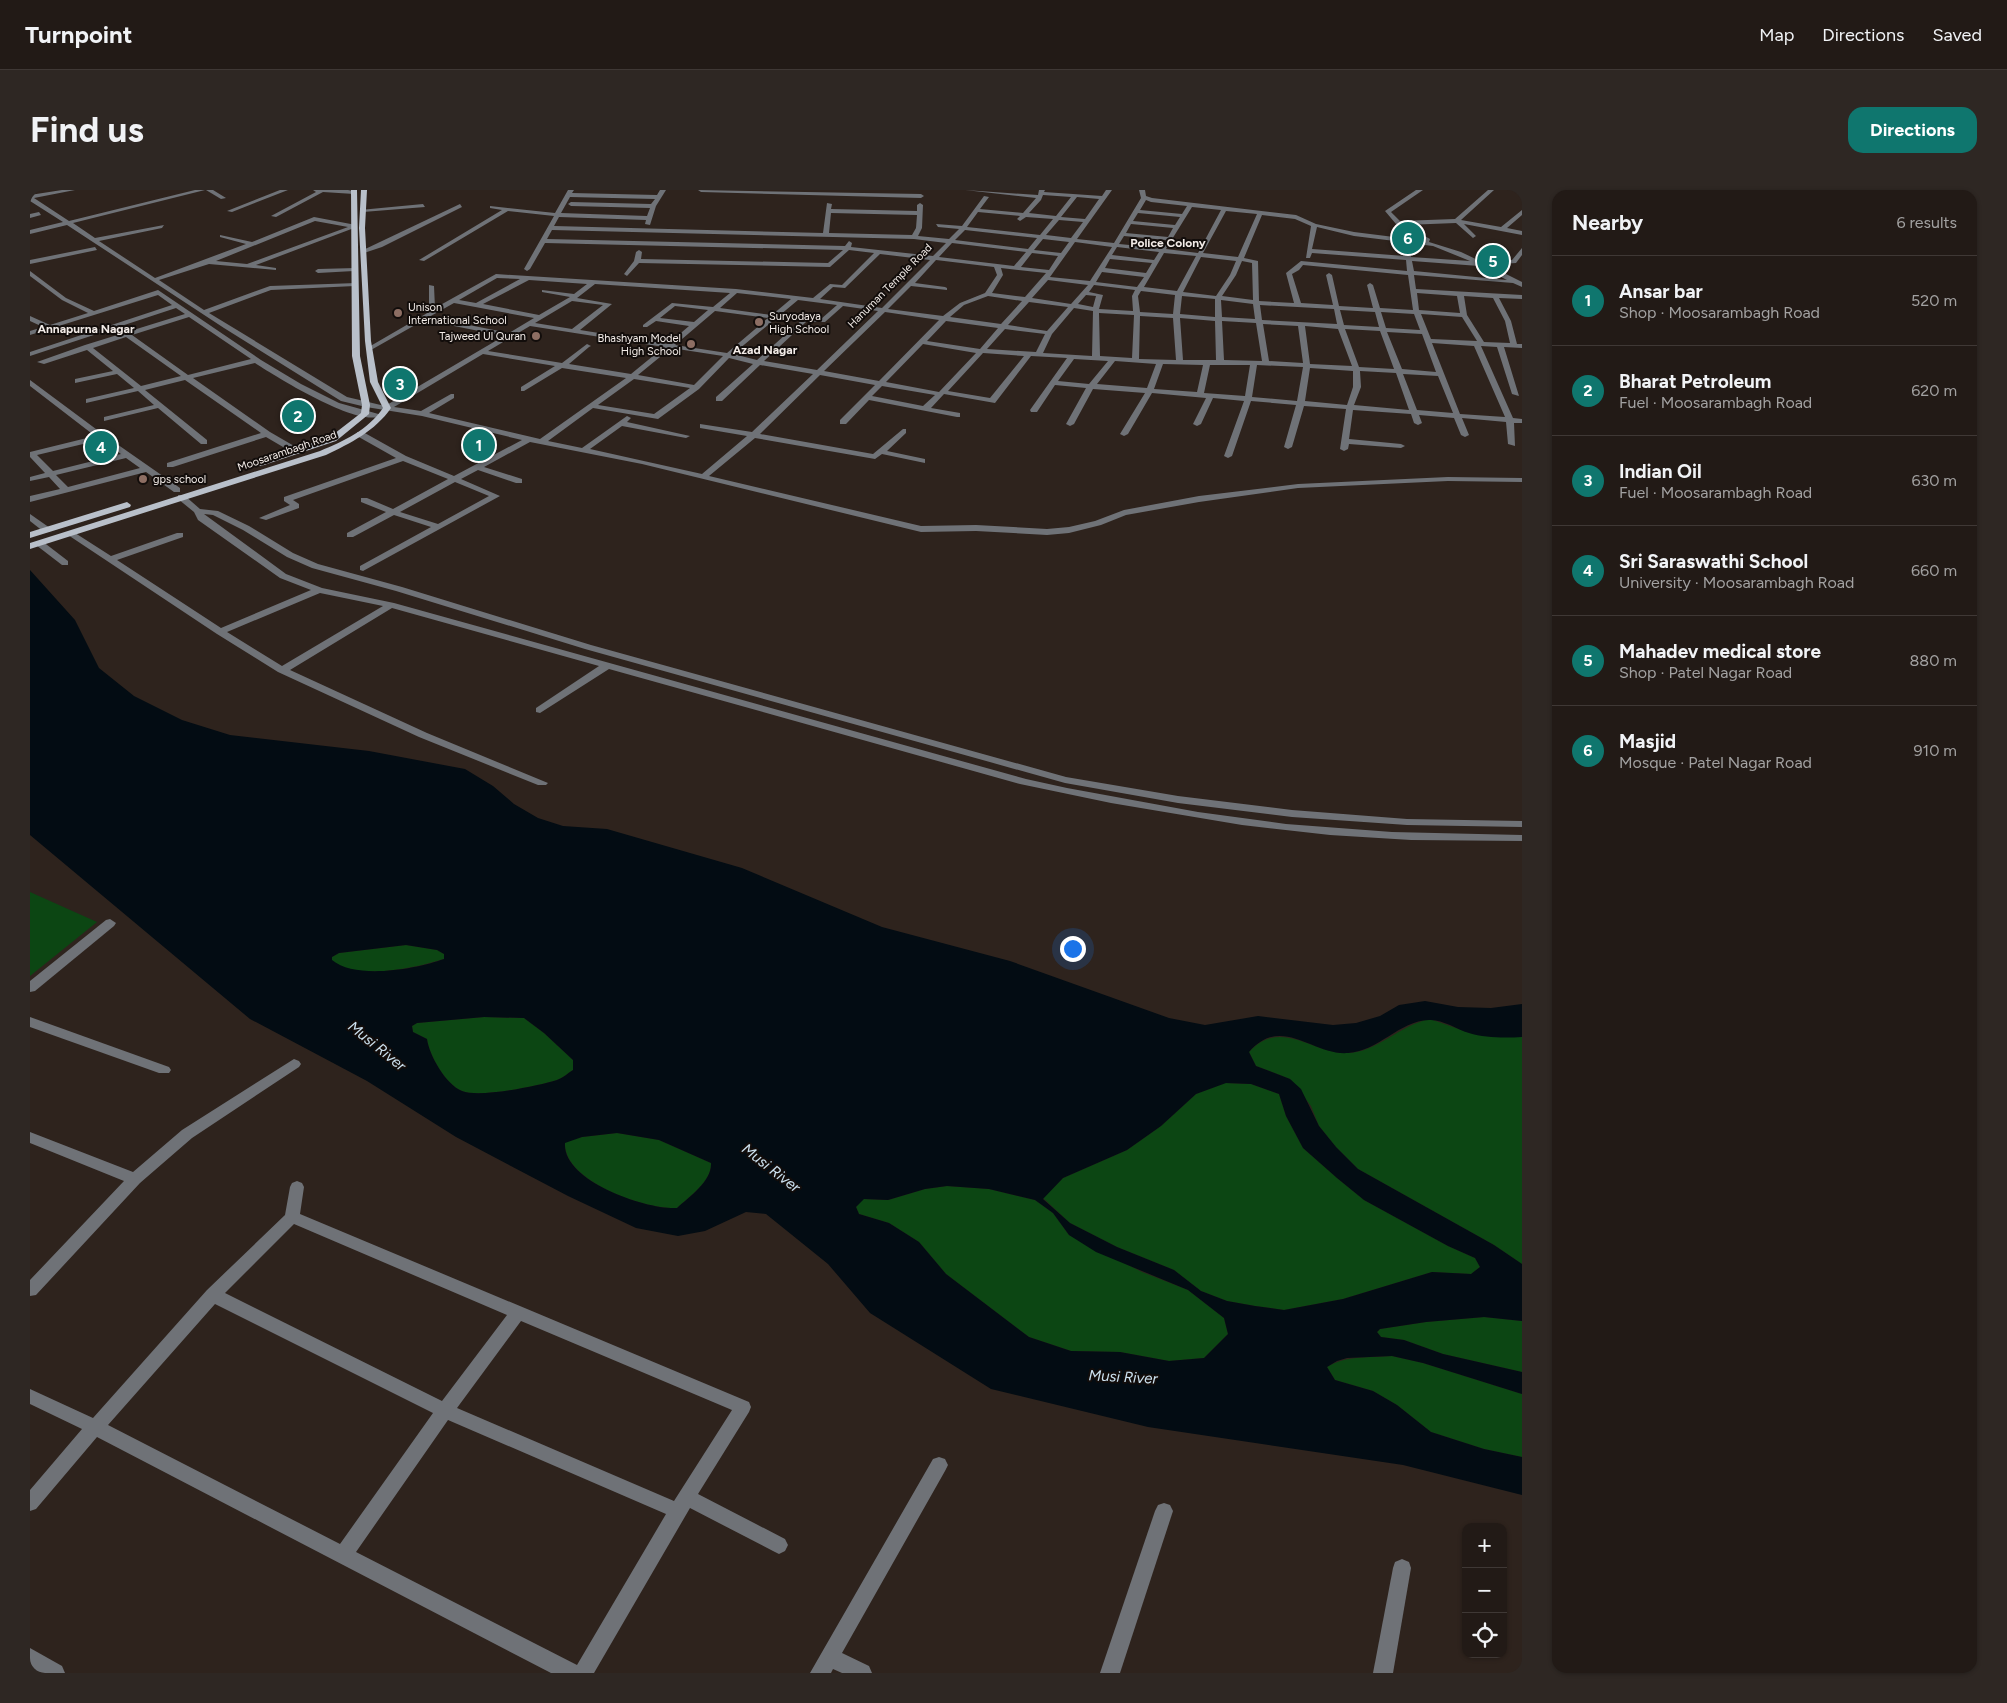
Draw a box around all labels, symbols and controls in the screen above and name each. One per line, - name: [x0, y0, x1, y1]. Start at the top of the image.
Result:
- text: Turnpoint: [25, 20, 132, 49]
- text: Map: [1759, 24, 1794, 46]
- text: Directions: [1822, 24, 1904, 46]
- text: Saved: [1932, 24, 1982, 46]
- button: Directions: [1848, 107, 1977, 153]
- text: Find us: [30, 109, 144, 151]
- text: Nearby: [1572, 210, 1643, 235]
- text: 6 results: [1896, 213, 1957, 232]
- pin: 6: [1392, 219, 1424, 257]
- district label: Police Colony: [1130, 236, 1206, 250]
- street label: Hanuman Temple Road: [845, 241, 935, 331]
- pin: 5: [1477, 242, 1509, 280]
- text: Ansar bar: [1619, 280, 1703, 303]
- text: 1: [1585, 291, 1591, 310]
- text: 520 m: [1911, 291, 1957, 310]
- place label: Unison International School: [408, 301, 507, 327]
- text: Shop · Moosarambagh Road: [1619, 303, 1820, 322]
- marker: Unison International School: [392, 307, 404, 319]
- place label: Suryodaya High School: [769, 310, 829, 336]
- marker: Suryodaya High School: [753, 316, 765, 328]
- district label: Annapurna Nagar: [37, 322, 135, 336]
- place label: Tajweed Ul Quran: [439, 330, 526, 343]
- marker: Tajweed Ul Quran: [530, 330, 542, 342]
- place label: Bhashyam Model High School: [597, 332, 681, 358]
- marker: Bhashyam Model High School: [685, 338, 697, 350]
- district label: Azad Nagar: [733, 343, 798, 357]
- pin: 3: [384, 365, 416, 403]
- text: Bharat Petroleum: [1619, 370, 1771, 393]
- text: 2: [1583, 381, 1593, 400]
- text: 620 m: [1911, 381, 1957, 400]
- text: Fuel · Moosarambagh Road: [1619, 393, 1812, 412]
- pin: 2: [282, 397, 314, 435]
- pin: 1: [463, 426, 495, 464]
- pin: 4: [85, 428, 117, 466]
- street label: Moosarambagh Road: [236, 428, 338, 474]
- text: Indian Oil: [1619, 460, 1702, 483]
- text: 3: [1584, 471, 1592, 490]
- text: 630 m: [1911, 471, 1957, 490]
- marker: gps school: [137, 473, 149, 485]
- place label: gps school: [153, 473, 206, 486]
- text: Fuel · Moosarambagh Road: [1619, 483, 1812, 502]
- text: Sri Saraswathi School: [1619, 550, 1808, 573]
- text: 4: [1583, 561, 1593, 580]
- text: 660 m: [1911, 561, 1957, 580]
- text: University · Moosarambagh Road: [1619, 573, 1854, 592]
- text: Mahadev medical store: [1619, 640, 1821, 663]
- text: 5: [1583, 651, 1593, 670]
- text: 880 m: [1910, 651, 1957, 670]
- text: Shop · Patel Nagar Road: [1619, 663, 1792, 682]
- text: Masjid: [1619, 730, 1676, 753]
- text: 6: [1583, 741, 1593, 760]
- text: 910 m: [1914, 741, 1957, 760]
- text: Mosque · Patel Nagar Road: [1619, 753, 1812, 772]
- your location: [1060, 936, 1086, 962]
- water label: Musi River: [344, 1017, 410, 1075]
- water label: Musi River: [738, 1140, 804, 1197]
- water label: Musi River: [1088, 1366, 1159, 1388]
- map controls: [1462, 1523, 1507, 1658]
- button: +: [1462, 1523, 1507, 1568]
- button: −: [1462, 1568, 1507, 1613]
- button: locate: [1462, 1613, 1507, 1658]

